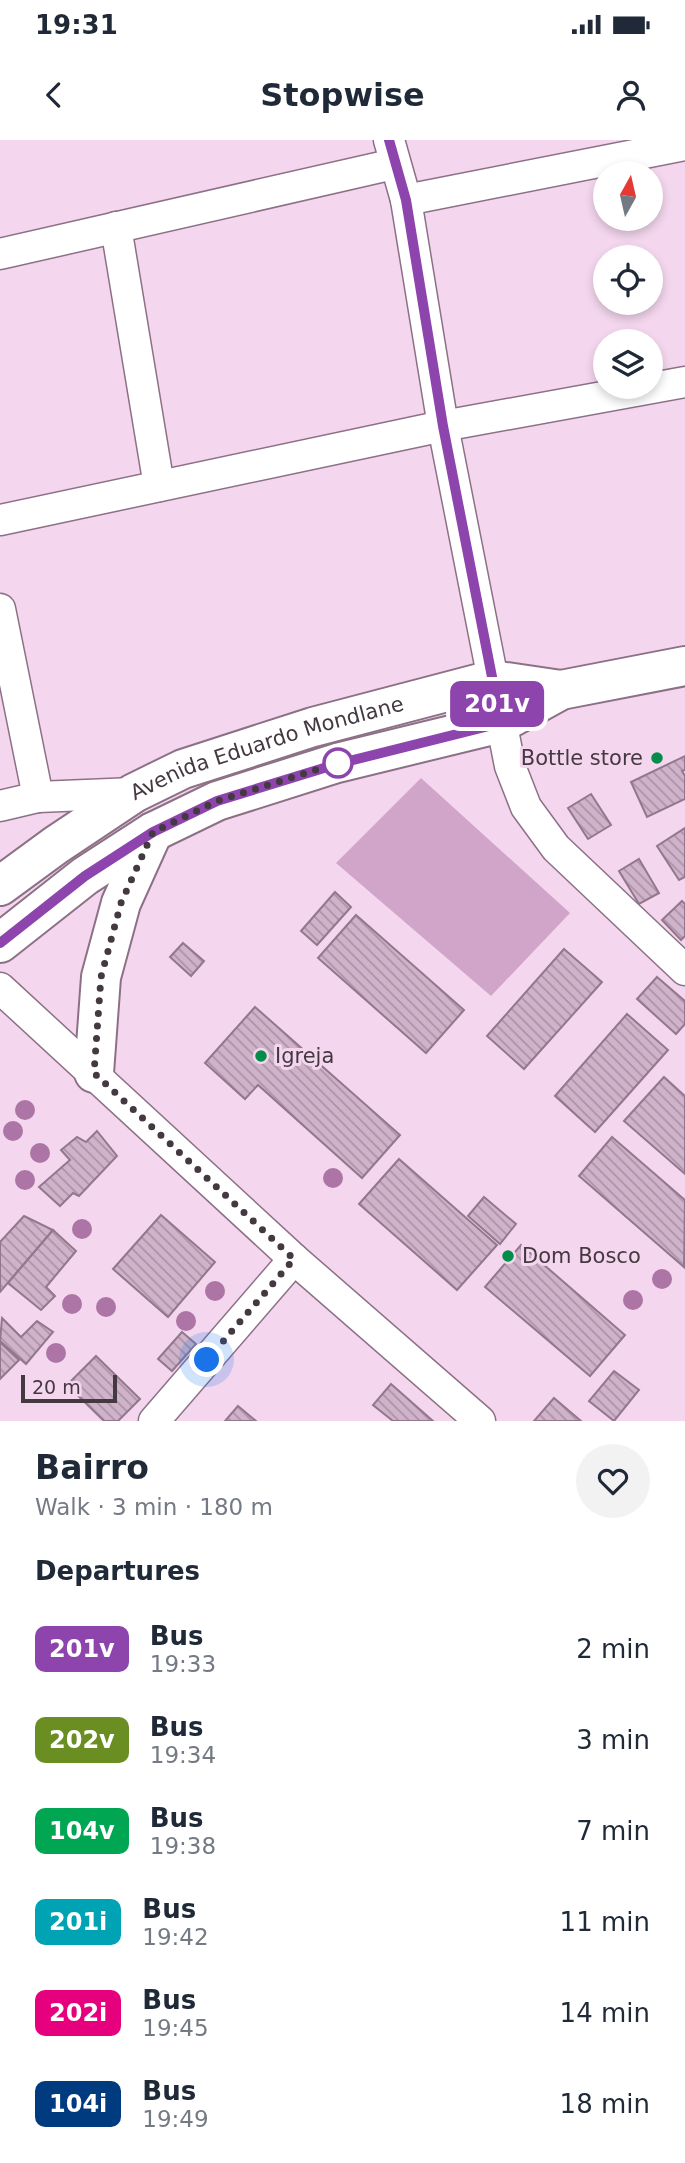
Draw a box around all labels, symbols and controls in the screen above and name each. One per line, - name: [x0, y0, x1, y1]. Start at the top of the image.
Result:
- text: 19:31: [35, 10, 118, 40]
- icon: back: [35, 76, 73, 114]
- text: Stopwise: [260, 76, 425, 114]
- icon: person: [612, 76, 650, 114]
- north arrow: [593, 161, 663, 231]
- map controls: [593, 161, 663, 399]
- button: locate: [593, 245, 663, 315]
- button: layers: [593, 329, 663, 399]
- line badge: 201v: [448, 681, 546, 727]
- text: 201v: [464, 690, 530, 718]
- street label: Avenida Eduardo Mondlane: [126, 692, 406, 805]
- place label: Bottle store: [521, 746, 643, 770]
- unlabelled marker: [323, 748, 353, 778]
- marker: Bottle store: [649, 750, 665, 766]
- place label: Igreja: [275, 1044, 334, 1068]
- marker: Igreja: [253, 1048, 269, 1064]
- place label: Dom Bosco: [522, 1244, 641, 1268]
- marker: Dom Bosco: [500, 1248, 516, 1264]
- your location: [189, 1342, 224, 1377]
- scale bar: [21, 1372, 117, 1404]
- text: 20 m: [32, 1376, 81, 1398]
- button: heart: [576, 1444, 650, 1518]
- text: Bairro: [35, 1448, 149, 1487]
- text: Walk · 3 min · 180 m: [35, 1494, 273, 1520]
- text: Departures: [35, 1556, 200, 1586]
- text: Bus: [150, 1621, 204, 1651]
- text: 2 min: [576, 1634, 650, 1664]
- text: 201v: [49, 1635, 115, 1663]
- text: 19:33: [150, 1651, 216, 1677]
- text: Bus: [150, 1712, 204, 1742]
- text: 3 min: [576, 1725, 650, 1755]
- text: 202v: [49, 1726, 115, 1754]
- text: 19:34: [150, 1742, 216, 1768]
- text: Bus: [150, 1803, 204, 1833]
- text: 7 min: [576, 1816, 650, 1846]
- text: 104v: [49, 1817, 115, 1845]
- text: 19:38: [150, 1833, 216, 1859]
- text: Bus: [142, 1894, 196, 1924]
- text: 11 min: [560, 1907, 650, 1937]
- text: 201i: [49, 1908, 107, 1936]
- text: 19:42: [142, 1924, 209, 1950]
- text: Bus: [142, 1985, 196, 2015]
- text: 14 min: [560, 1998, 650, 2028]
- text: 202i: [49, 1999, 107, 2027]
- text: 19:45: [142, 2015, 209, 2041]
- text: Bus: [142, 2076, 196, 2106]
- text: 18 min: [560, 2089, 650, 2119]
- text: 104i: [49, 2090, 107, 2118]
- text: 19:49: [142, 2106, 209, 2132]

